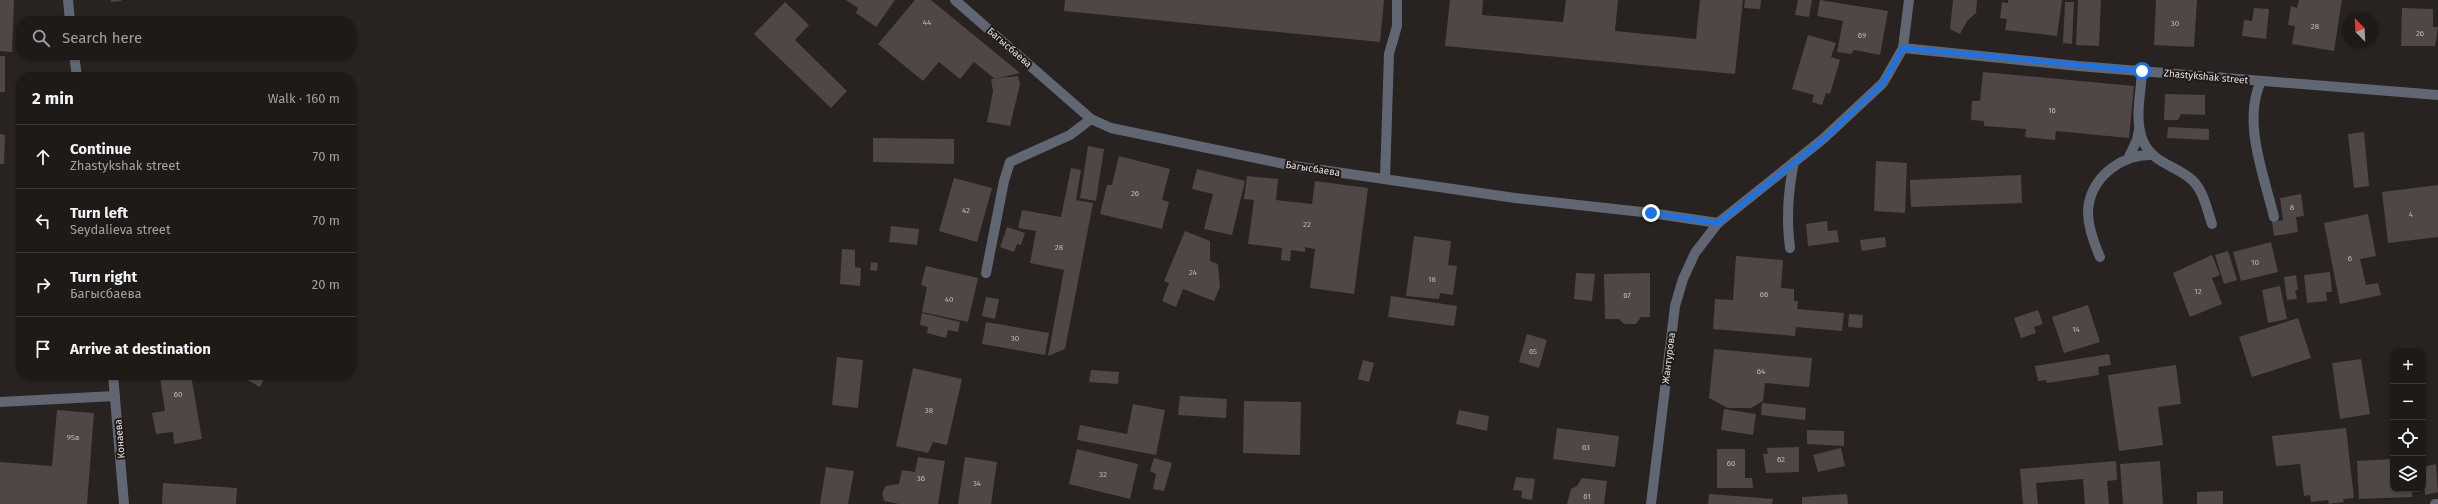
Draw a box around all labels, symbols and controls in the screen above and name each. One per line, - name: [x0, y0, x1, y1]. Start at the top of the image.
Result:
- north arrow: [2342, 12, 2378, 48]
- search box: [16, 16, 356, 60]
- house number: 44: [923, 18, 932, 27]
- house number: 30: [2171, 19, 2180, 28]
- house number: 28: [2311, 22, 2320, 31]
- street label: Багысбаева: [985, 25, 1034, 70]
- icon: search: [30, 27, 52, 49]
- text: Search here: [62, 29, 142, 47]
- house number: 26: [2416, 29, 2424, 38]
- house number: 69: [1858, 31, 1866, 40]
- route start: [2133, 62, 2151, 80]
- street label: Zhastykshak street: [2163, 67, 2249, 87]
- text: 2 min: [32, 88, 74, 109]
- text: Walk · 160 m: [268, 91, 340, 106]
- house number: 16: [2048, 106, 2056, 115]
- text: Continue: [70, 140, 131, 158]
- icon: ahead: [32, 146, 54, 168]
- text: 70 m: [313, 149, 340, 164]
- text: Zhastykshak street: [70, 158, 180, 173]
- street label: Багысбаева: [1285, 159, 1341, 179]
- house number: 26: [1131, 189, 1139, 198]
- house number: 8: [2290, 203, 2295, 212]
- text: Turn left: [70, 204, 128, 222]
- route end: [1642, 204, 1660, 222]
- house number: 42: [962, 206, 970, 215]
- icon: left: [32, 210, 54, 232]
- house number: 4: [2409, 210, 2414, 219]
- text: 70 m: [313, 213, 340, 228]
- house number: 22: [1303, 220, 1311, 229]
- text: Seydalieva street: [70, 222, 171, 237]
- house number: 28: [1055, 243, 1064, 252]
- house number: 6: [2348, 254, 2352, 263]
- house number: 10: [2251, 258, 2259, 267]
- text: Turn right: [70, 268, 137, 286]
- house number: 24: [1189, 268, 1198, 277]
- icon: right: [32, 274, 54, 296]
- house number: 18: [1428, 275, 1437, 284]
- text: 20 m: [312, 277, 340, 292]
- text: Багысбаева: [70, 286, 142, 301]
- house number: 12: [2194, 287, 2202, 296]
- house number: 66: [1760, 290, 1768, 299]
- house number: 67: [1623, 291, 1631, 300]
- house number: 40: [945, 295, 954, 304]
- house number: 14: [2072, 325, 2081, 334]
- street label: Жантурова: [1660, 332, 1678, 385]
- house number: 30: [1011, 334, 1020, 343]
- icon: arrive: [32, 338, 54, 360]
- text: Arrive at destination: [70, 340, 211, 358]
- house number: 65: [1529, 347, 1537, 356]
- map controls: [2390, 348, 2426, 492]
- button: +: [2390, 348, 2426, 384]
- house number: 64: [1757, 367, 1766, 376]
- button: −: [2390, 384, 2426, 420]
- house number: 60: [174, 390, 183, 399]
- house number: 38: [925, 406, 934, 415]
- street label: Конаева: [112, 419, 128, 459]
- button: locate: [2390, 420, 2426, 456]
- house number: 95а: [67, 433, 79, 442]
- house number: 63: [1582, 443, 1590, 452]
- house number: 62: [1777, 455, 1785, 464]
- button: layers: [2390, 456, 2426, 492]
- house number: 60: [1727, 459, 1736, 468]
- house number: 32: [1099, 470, 1107, 479]
- house number: 36: [917, 474, 925, 483]
- house number: 34: [973, 479, 982, 488]
- house number: 61: [1583, 492, 1591, 501]

